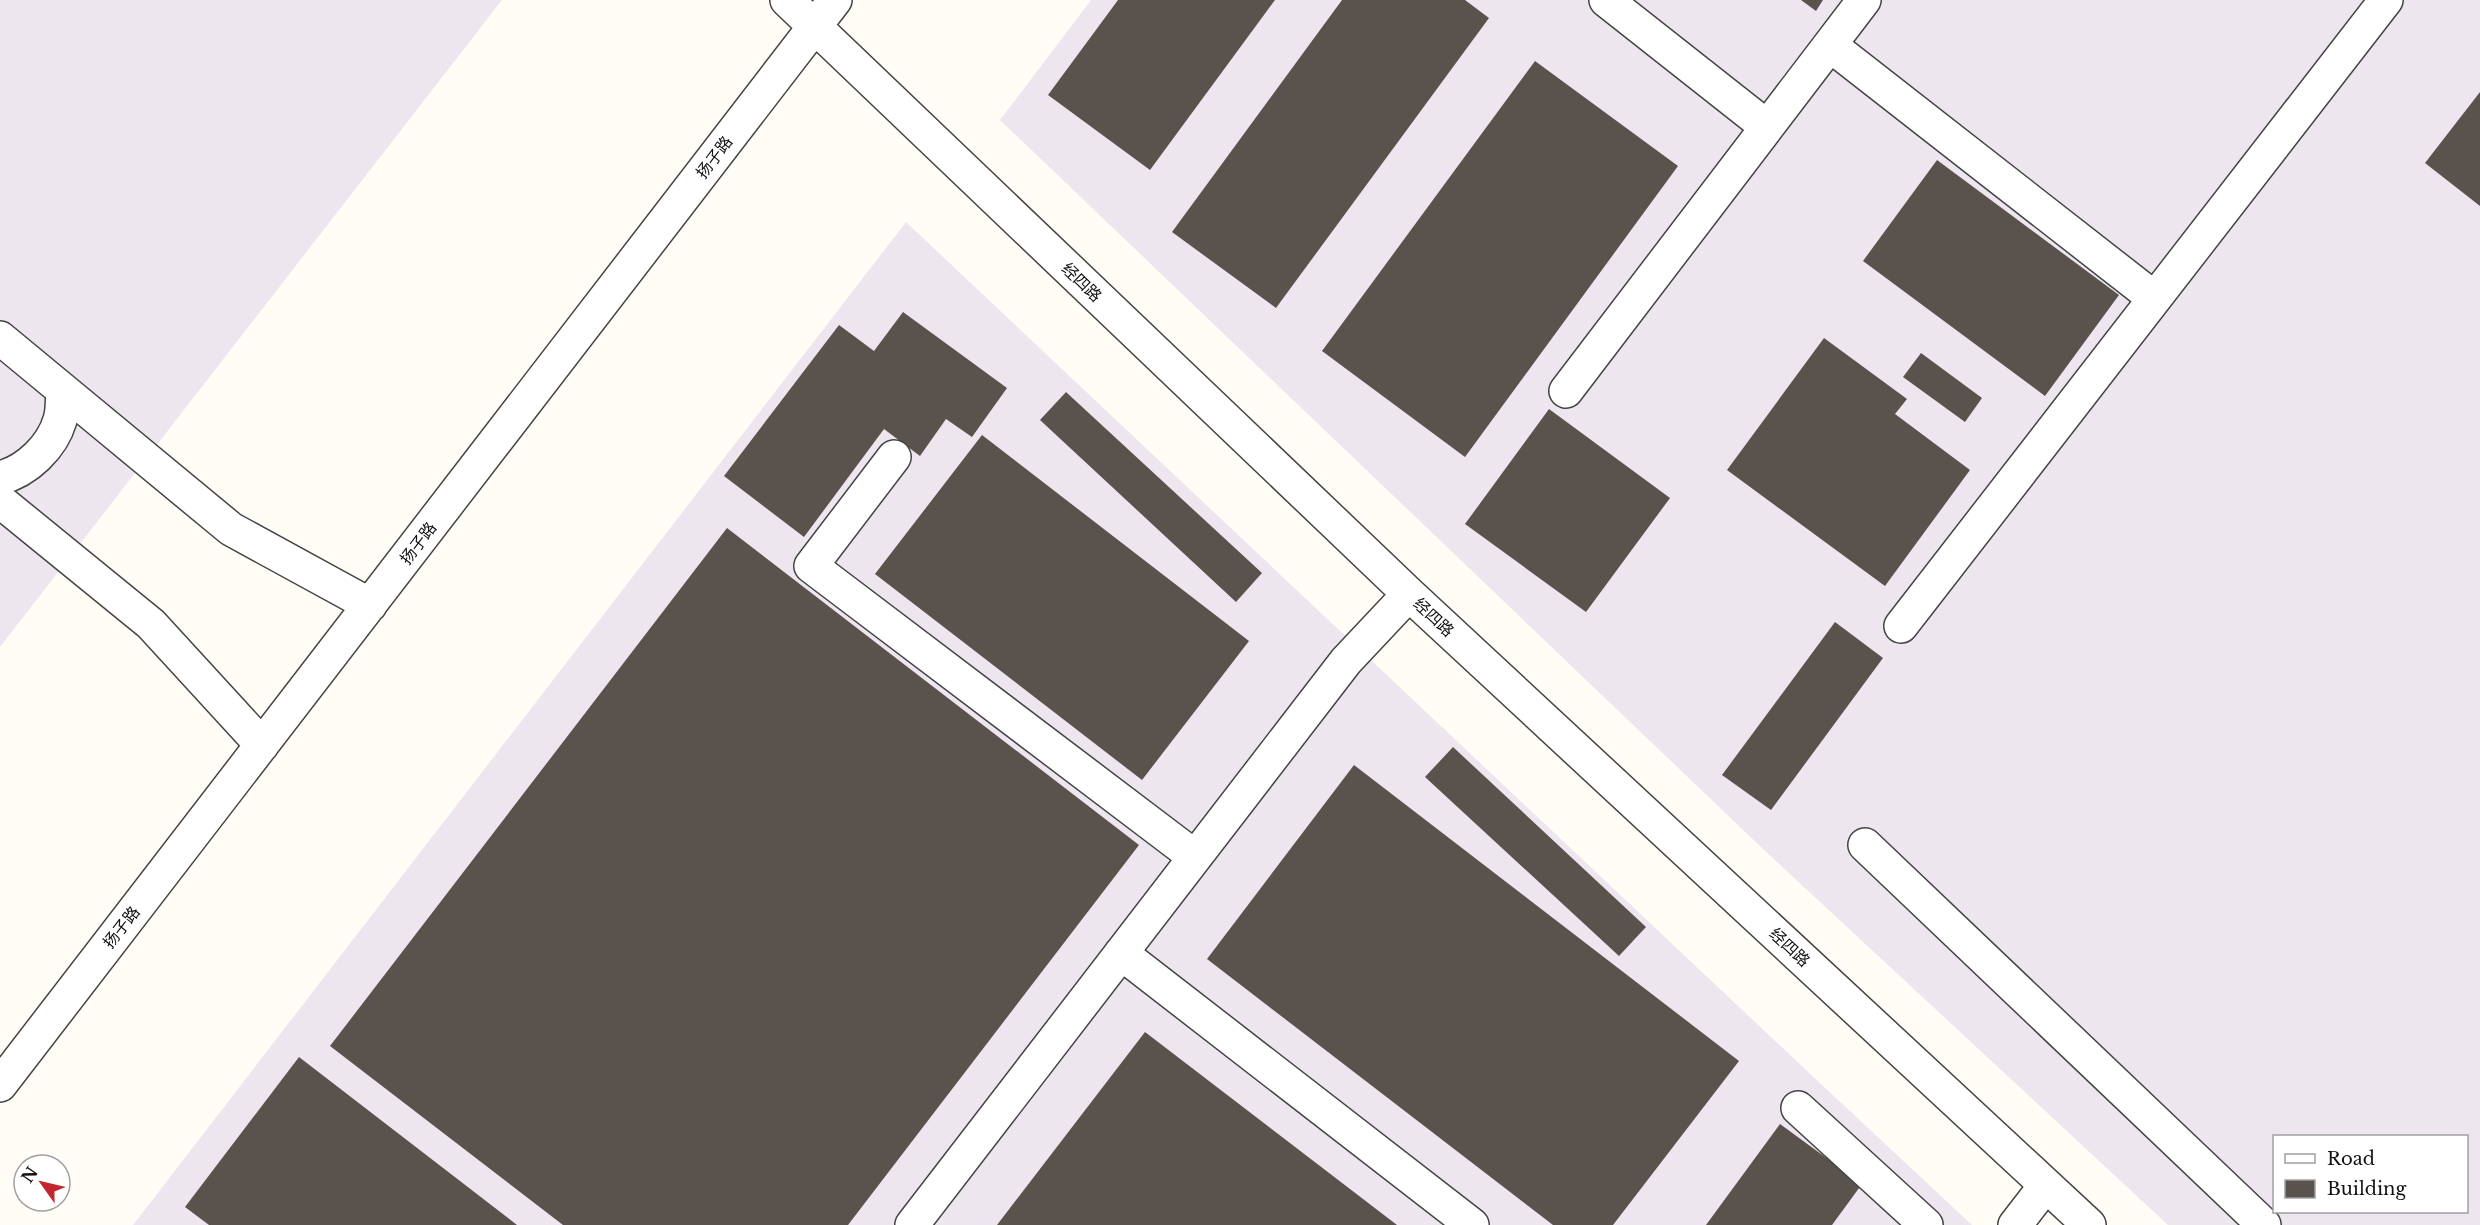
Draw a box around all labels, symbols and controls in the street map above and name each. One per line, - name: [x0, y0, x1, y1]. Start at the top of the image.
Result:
- street label: 扬子路: [692, 132, 736, 182]
- street label: 经四路: [1058, 258, 1106, 306]
- street label: 扬子路: [396, 518, 440, 568]
- street label: 经四路: [1410, 593, 1458, 641]
- street label: 扬子路: [98, 902, 144, 952]
- street label: 经四路: [1766, 923, 1814, 971]
- legend: [2273, 1135, 2468, 1213]
- text: Road: [2327, 1148, 2375, 1170]
- north arrow: [12, 1153, 72, 1213]
- text: N: [17, 1163, 42, 1186]
- text: Building: [2327, 1178, 2406, 1200]

